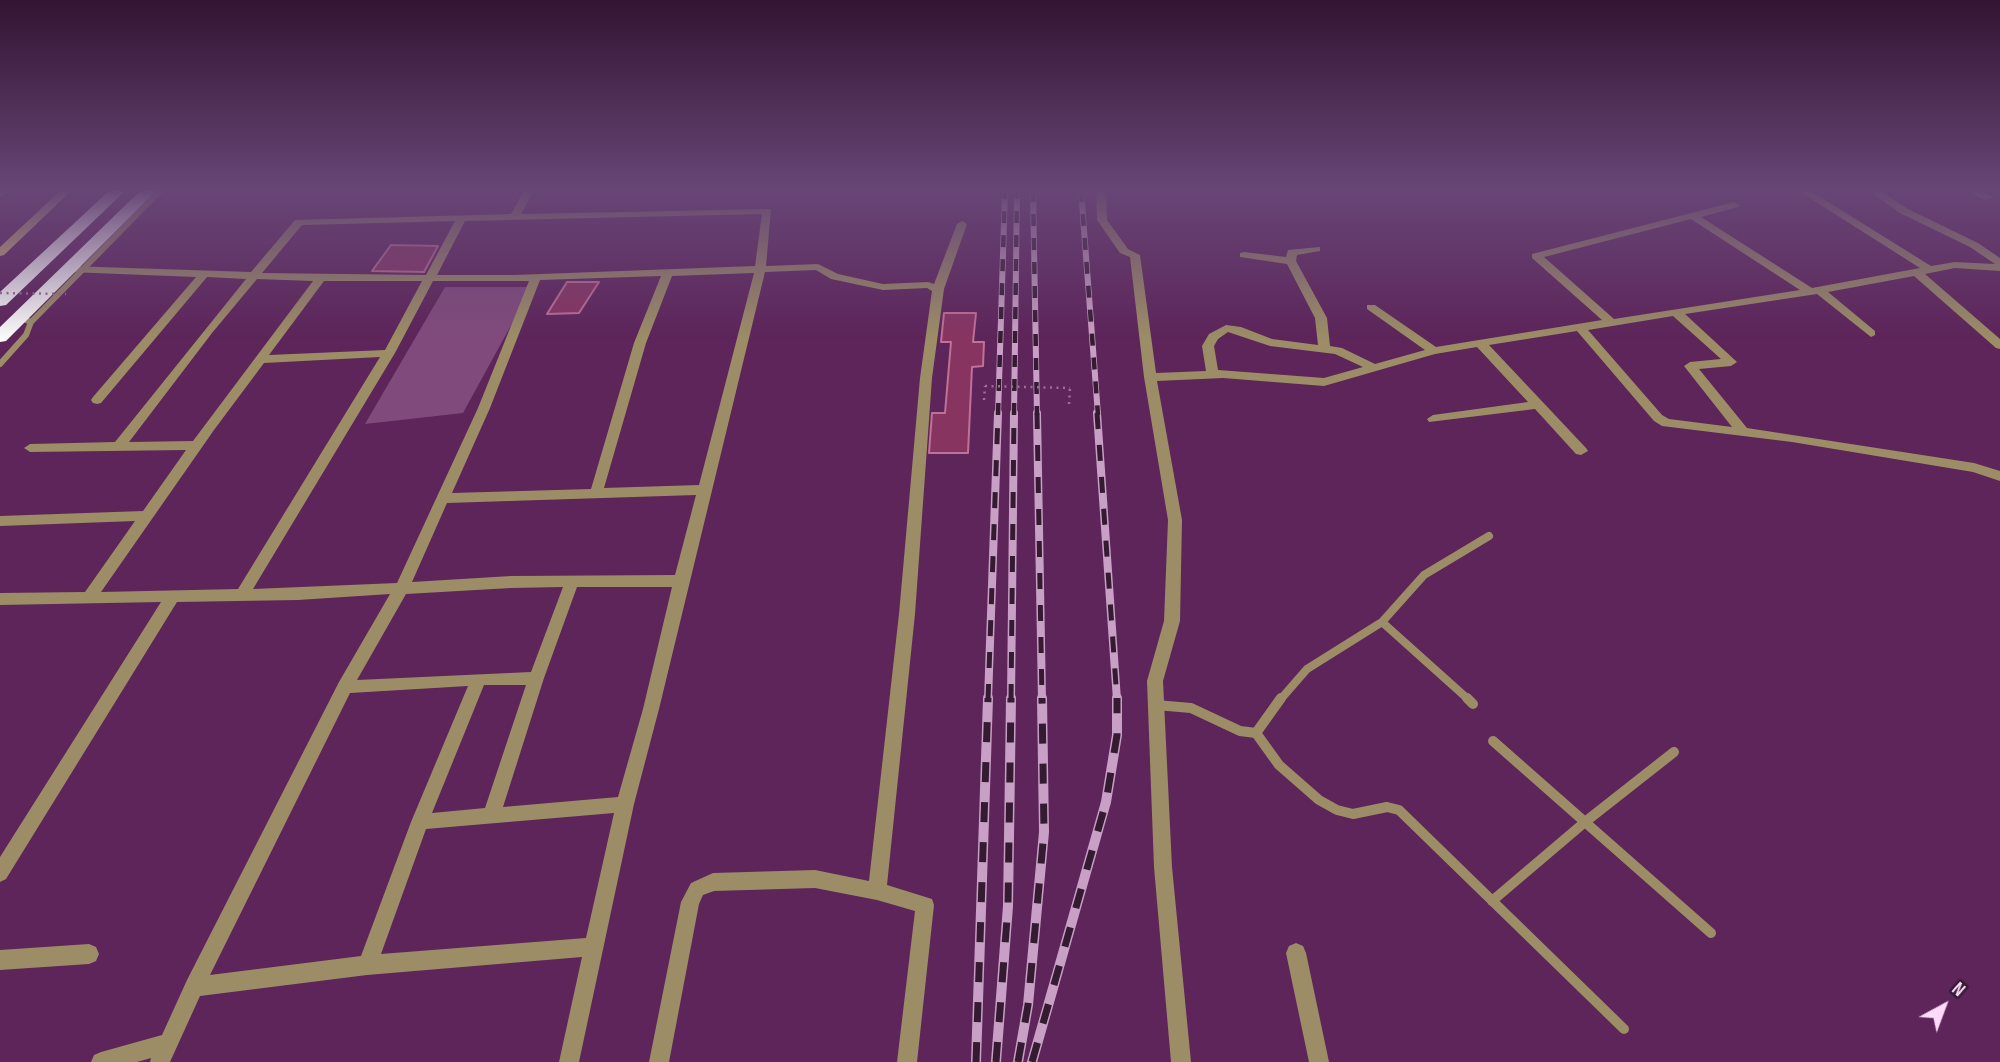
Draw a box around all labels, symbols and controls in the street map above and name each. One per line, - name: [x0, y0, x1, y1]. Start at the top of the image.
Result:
- north arrow: [1909, 971, 1979, 1041]
- text: N: [1947, 978, 1969, 1002]

